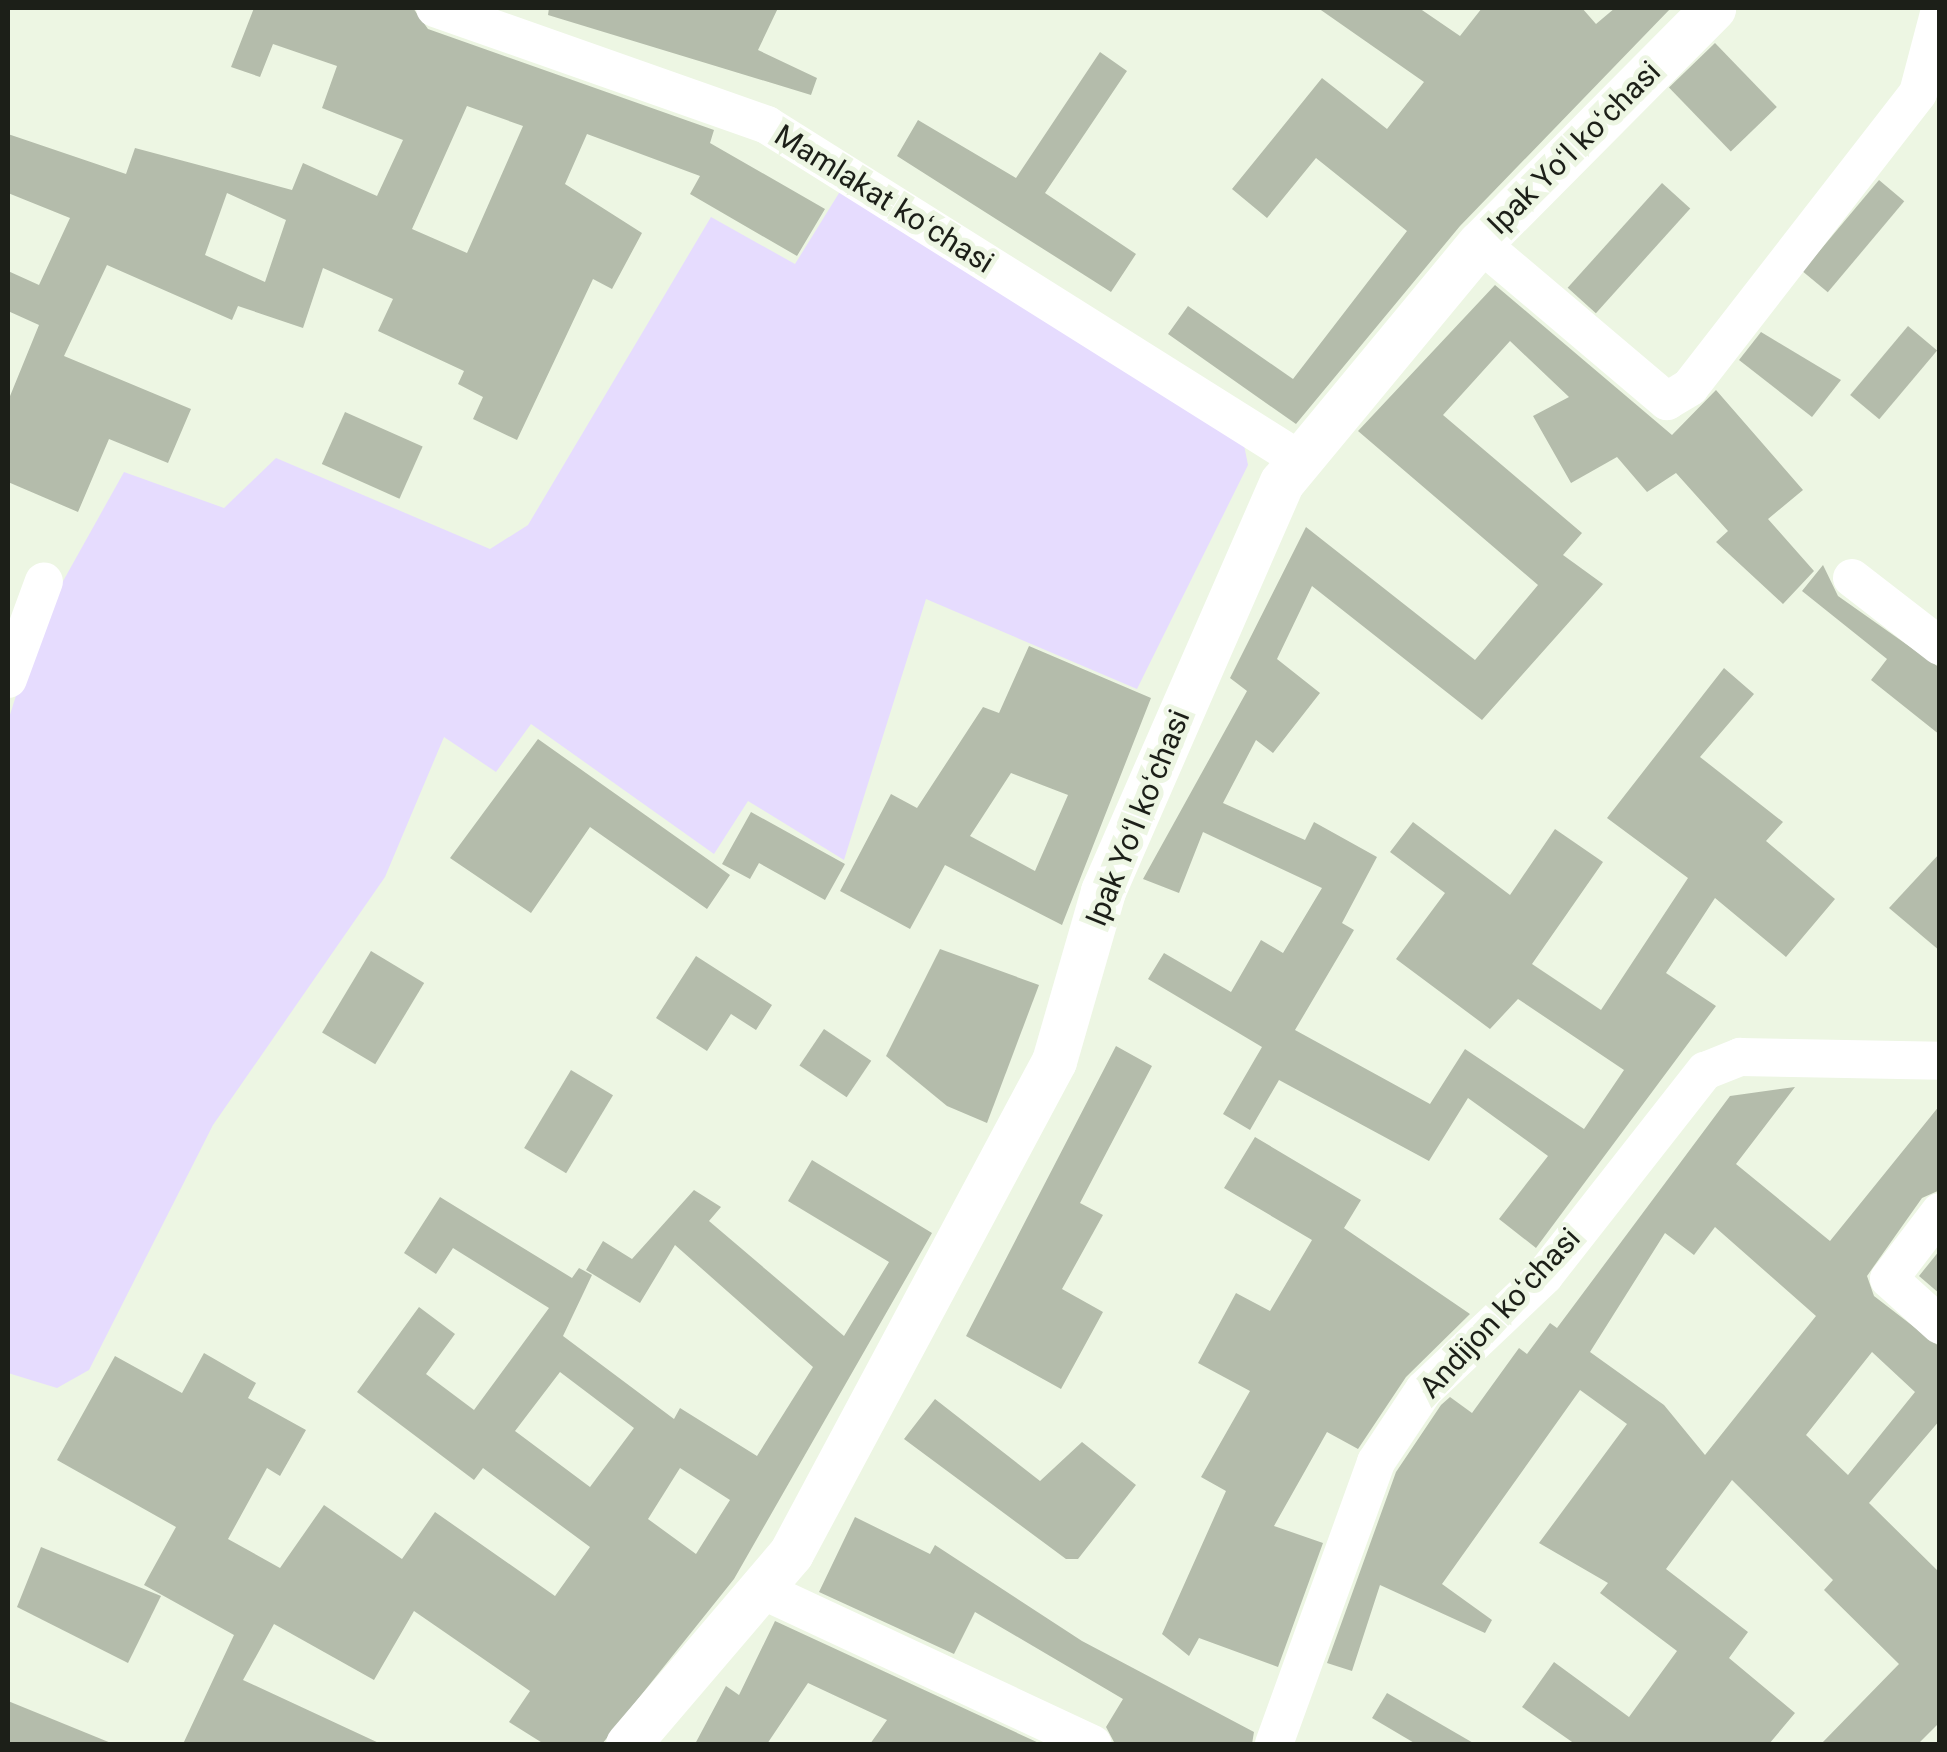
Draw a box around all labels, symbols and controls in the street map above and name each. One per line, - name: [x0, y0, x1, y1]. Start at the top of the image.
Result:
- street label: Ipak Yoʻl koʻchasi: [1480, 54, 1668, 242]
- street label: Mamlakat koʻchasi: [768, 117, 1000, 281]
- street label: Ipak Yoʻl koʻchasi: [1078, 705, 1198, 931]
- street label: Andijon koʻchasi: [1412, 1221, 1588, 1405]

